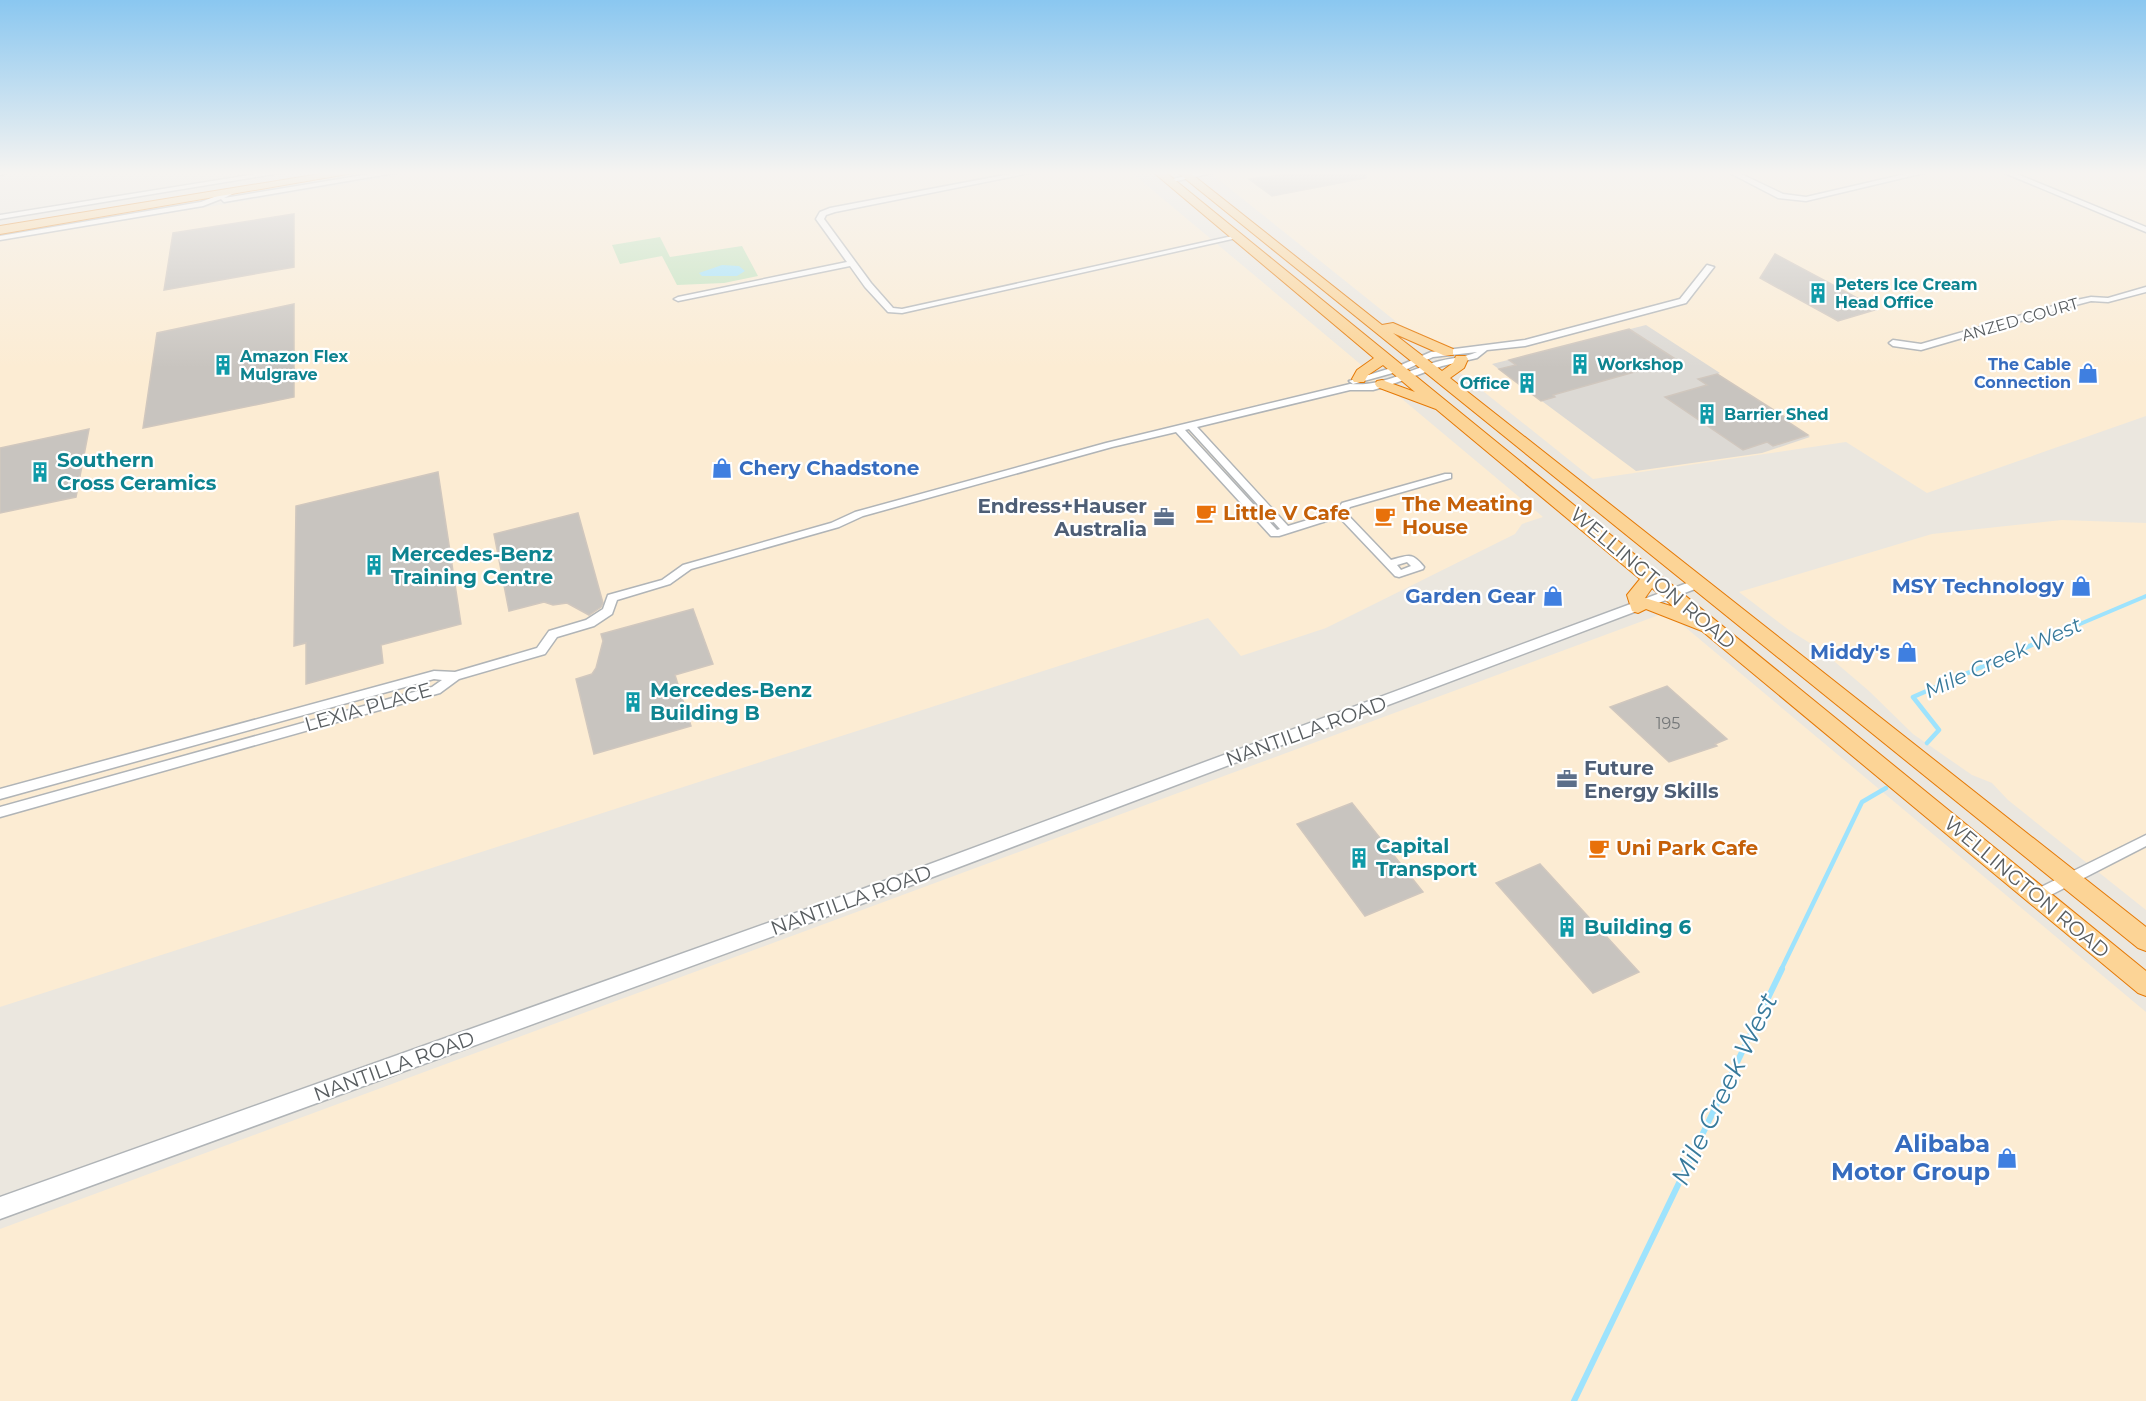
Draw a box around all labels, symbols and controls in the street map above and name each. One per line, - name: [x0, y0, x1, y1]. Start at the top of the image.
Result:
- place label: Peters Ice Cream Head Office: [1835, 275, 1977, 312]
- building icon: Peters Ice Cream Head Office: [1806, 281, 1830, 305]
- street label: ANZED COURT: [1960, 294, 2081, 345]
- place label: Amazon Flex Mulgrave: [239, 347, 348, 384]
- building icon: Workshop: [1568, 352, 1592, 376]
- building icon: Amazon Flex Mulgrave: [211, 353, 235, 377]
- place label: Workshop: [1597, 355, 1683, 374]
- place label: The Cable Connection: [1974, 355, 2071, 392]
- shop icon: The Cable Connection: [2076, 361, 2100, 385]
- building icon: Office: [1515, 371, 1539, 395]
- place label: Office: [1460, 374, 1510, 393]
- building icon: Barrier Shed: [1695, 402, 1719, 426]
- place label: Barrier Shed: [1724, 405, 1829, 424]
- place label: Southern Cross Ceramics: [57, 448, 217, 495]
- shop icon: Chery Chadstone: [710, 456, 734, 480]
- place label: Chery Chadstone: [739, 456, 919, 480]
- building icon: Southern Cross Ceramics: [28, 460, 52, 484]
- place label: The Meating House: [1402, 492, 1533, 539]
- place label: Endress+Hauser Australia: [977, 494, 1147, 541]
- cafe icon: Little V Cafe: [1194, 501, 1218, 525]
- place label: Little V Cafe: [1223, 501, 1350, 525]
- street label: WELLINGTON ROAD: [1566, 502, 1740, 654]
- cafe icon: The Meating House: [1373, 504, 1397, 528]
- office icon: Endress+Hauser Australia: [1152, 505, 1176, 529]
- place label: Mercedes-Benz Training Centre: [391, 542, 553, 589]
- building icon: Mercedes-Benz Training Centre: [362, 553, 386, 577]
- place label: MSY Technology: [1892, 574, 2065, 598]
- shop icon: MSY Technology: [2069, 574, 2093, 598]
- place label: Garden Gear: [1405, 584, 1536, 608]
- shop icon: Garden Gear: [1541, 584, 1565, 608]
- water label: Mile Creek West: [1920, 611, 2086, 703]
- place label: Middy's: [1810, 640, 1890, 664]
- shop icon: Middy's: [1895, 640, 1919, 664]
- street label: LEXIA PLACE: [302, 677, 434, 737]
- place label: Mercedes-Benz Building B: [650, 678, 812, 725]
- building icon: Mercedes-Benz Building B: [621, 690, 645, 714]
- street label: NANTILLA ROAD: [1222, 691, 1390, 771]
- house number: 195: [1656, 714, 1680, 733]
- place label: Future Energy Skills: [1584, 756, 1719, 803]
- office icon: Future Energy Skills: [1555, 767, 1579, 791]
- street label: WELLINGTON ROAD: [1940, 811, 2114, 963]
- place label: Capital Transport: [1376, 834, 1478, 881]
- cafe icon: Uni Park Cafe: [1587, 836, 1611, 860]
- place label: Uni Park Cafe: [1616, 836, 1758, 860]
- building icon: Capital Transport: [1347, 846, 1371, 870]
- street label: NANTILLA ROAD: [767, 860, 935, 940]
- building icon: Building 6: [1555, 915, 1579, 939]
- place label: Building 6: [1584, 915, 1691, 939]
- water label: Mile Creek West: [1664, 987, 1785, 1190]
- street label: NANTILLA ROAD: [310, 1026, 478, 1106]
- place label: Alibaba Motor Group: [1831, 1129, 1990, 1186]
- shop icon: Alibaba Motor Group: [1995, 1146, 2019, 1170]

